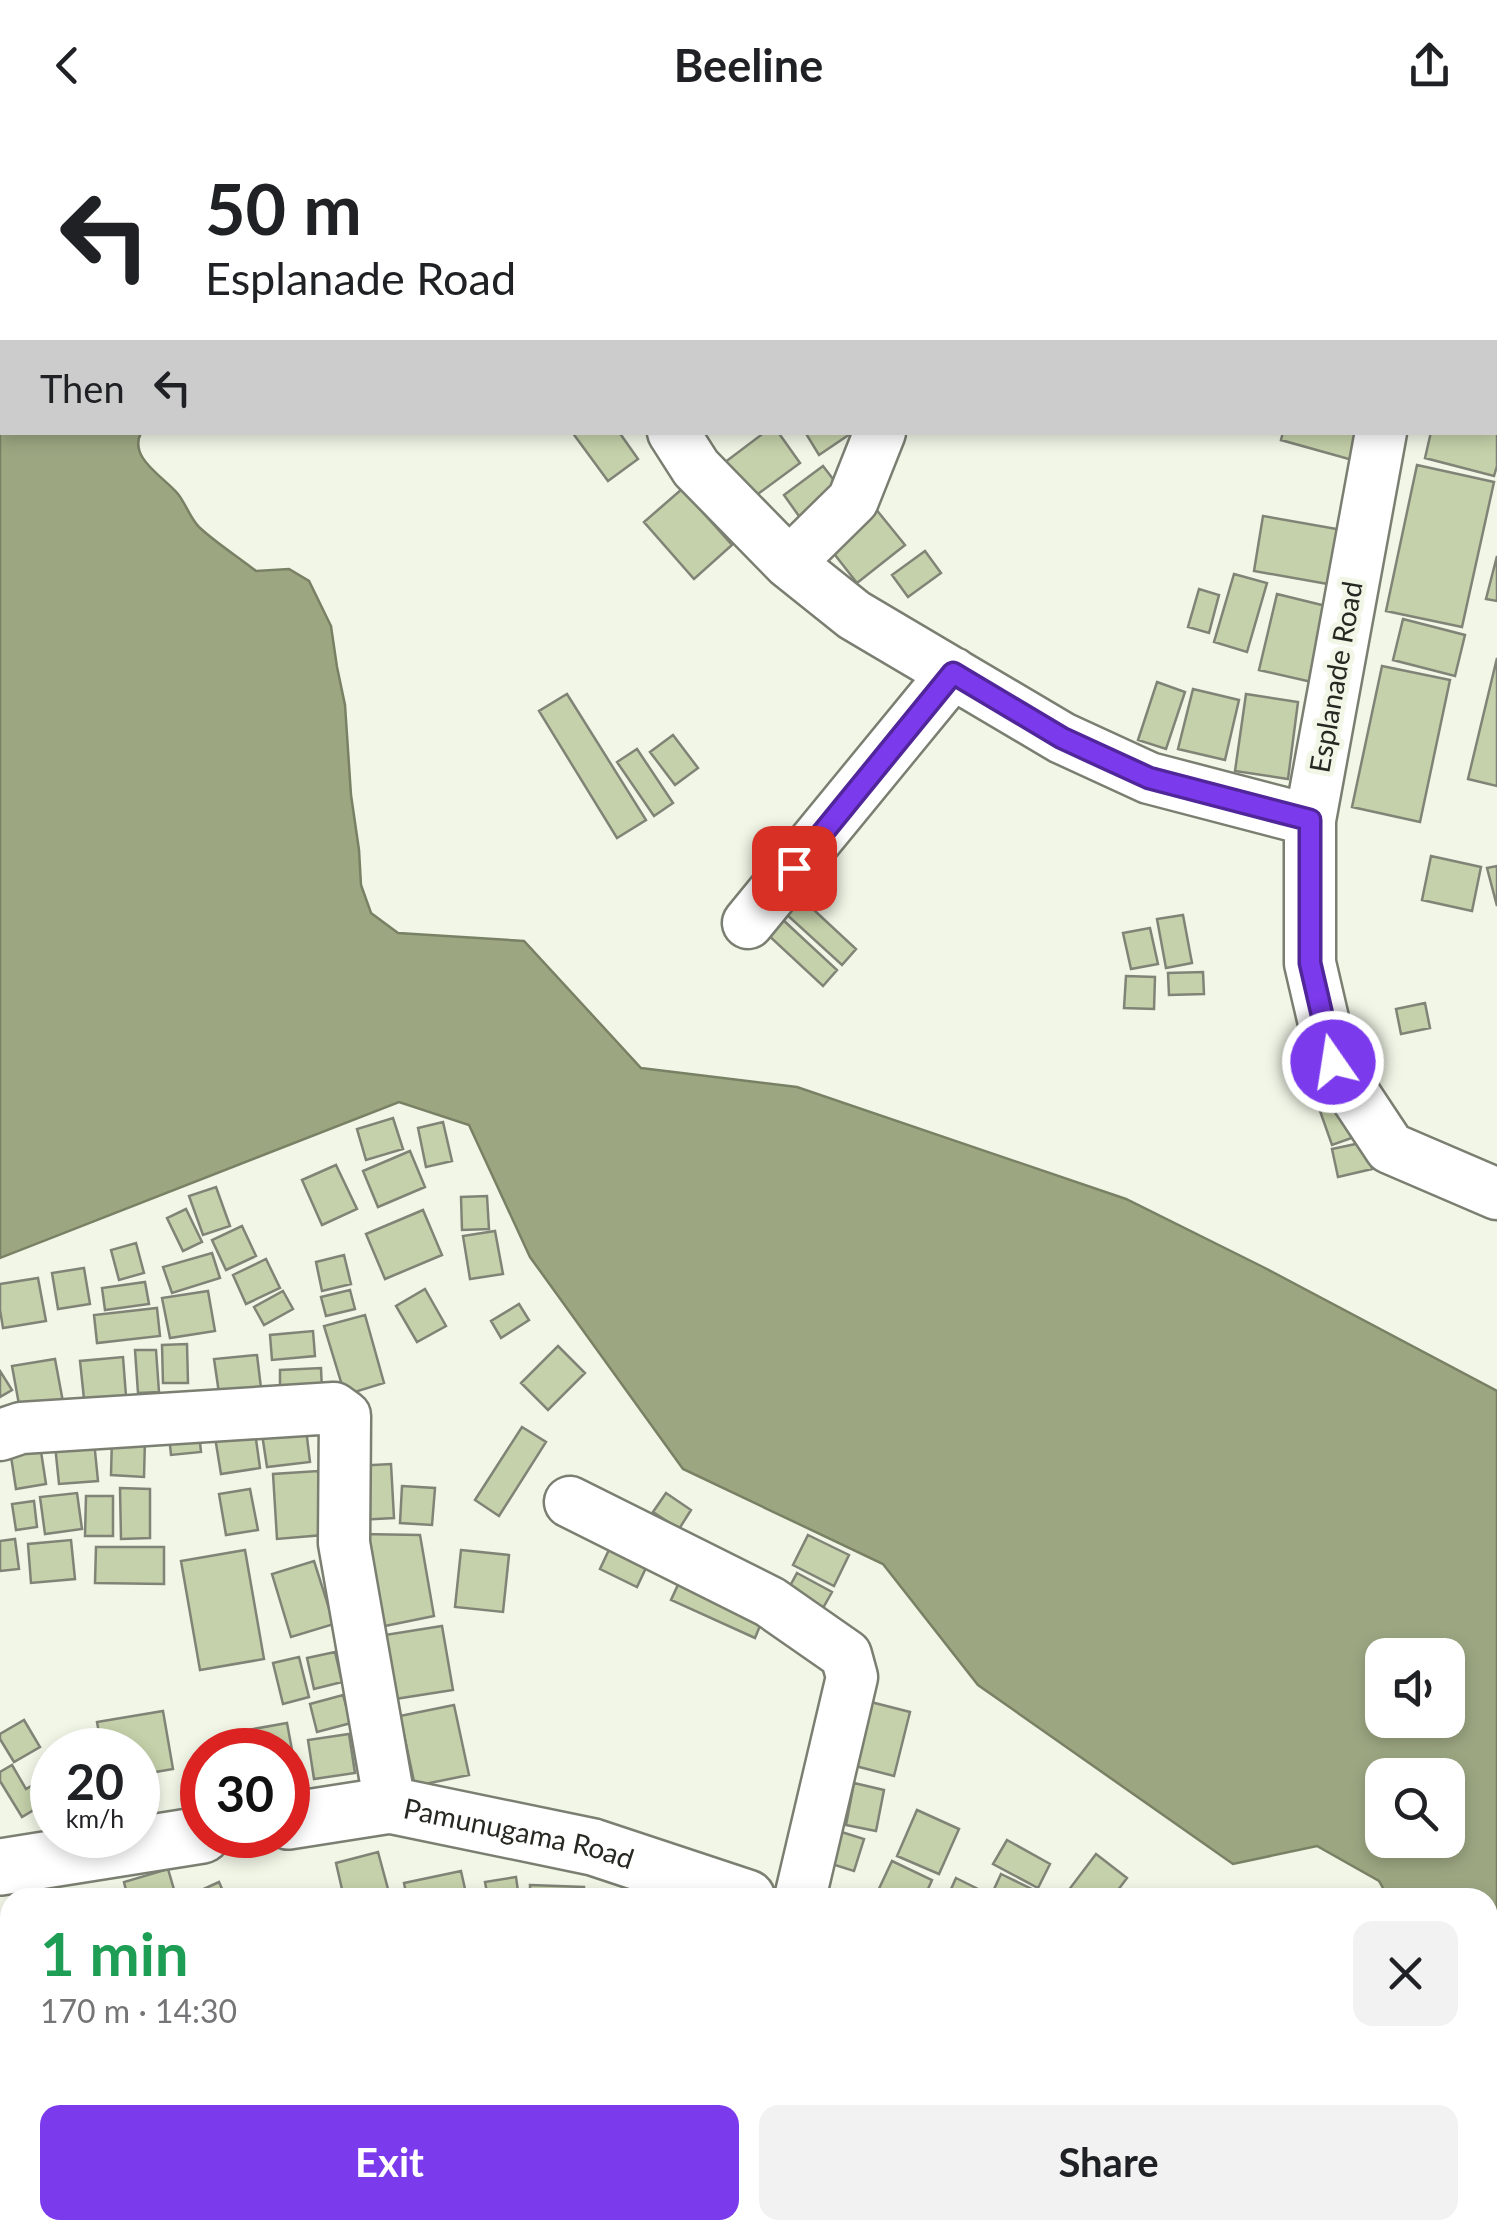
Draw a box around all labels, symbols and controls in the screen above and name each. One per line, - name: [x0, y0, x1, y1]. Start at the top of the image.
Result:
- icon: back: [40, 38, 95, 93]
- text: Beeline: [674, 38, 823, 92]
- icon: share: [1402, 38, 1457, 93]
- text: 50 m: [205, 166, 362, 250]
- icon: left: [40, 170, 170, 300]
- text: Esplanade Road: [205, 251, 516, 305]
- icon: left: [145, 360, 200, 415]
- text: Then: [40, 365, 125, 411]
- street label: Esplanade Road: [1301, 579, 1369, 775]
- pin: [752, 826, 837, 911]
- icon: arrive: [767, 841, 822, 896]
- position arrow: [1281, 1010, 1385, 1114]
- map controls: [1365, 1638, 1465, 1858]
- button: sound: [1365, 1638, 1465, 1738]
- speed limit sign: 30: [180, 1728, 310, 1858]
- text: 20: [66, 1751, 124, 1811]
- button: search: [1365, 1758, 1465, 1858]
- street label: Pamunugama Road: [401, 1790, 638, 1875]
- text: km/h: [66, 1803, 124, 1833]
- text: 1 min: [40, 1917, 189, 1989]
- button: close: [1353, 1921, 1458, 2026]
- text: 170 m · 14:30: [40, 1991, 237, 2030]
- button: Exit: [40, 2105, 739, 2220]
- button: Share: [759, 2105, 1458, 2220]

